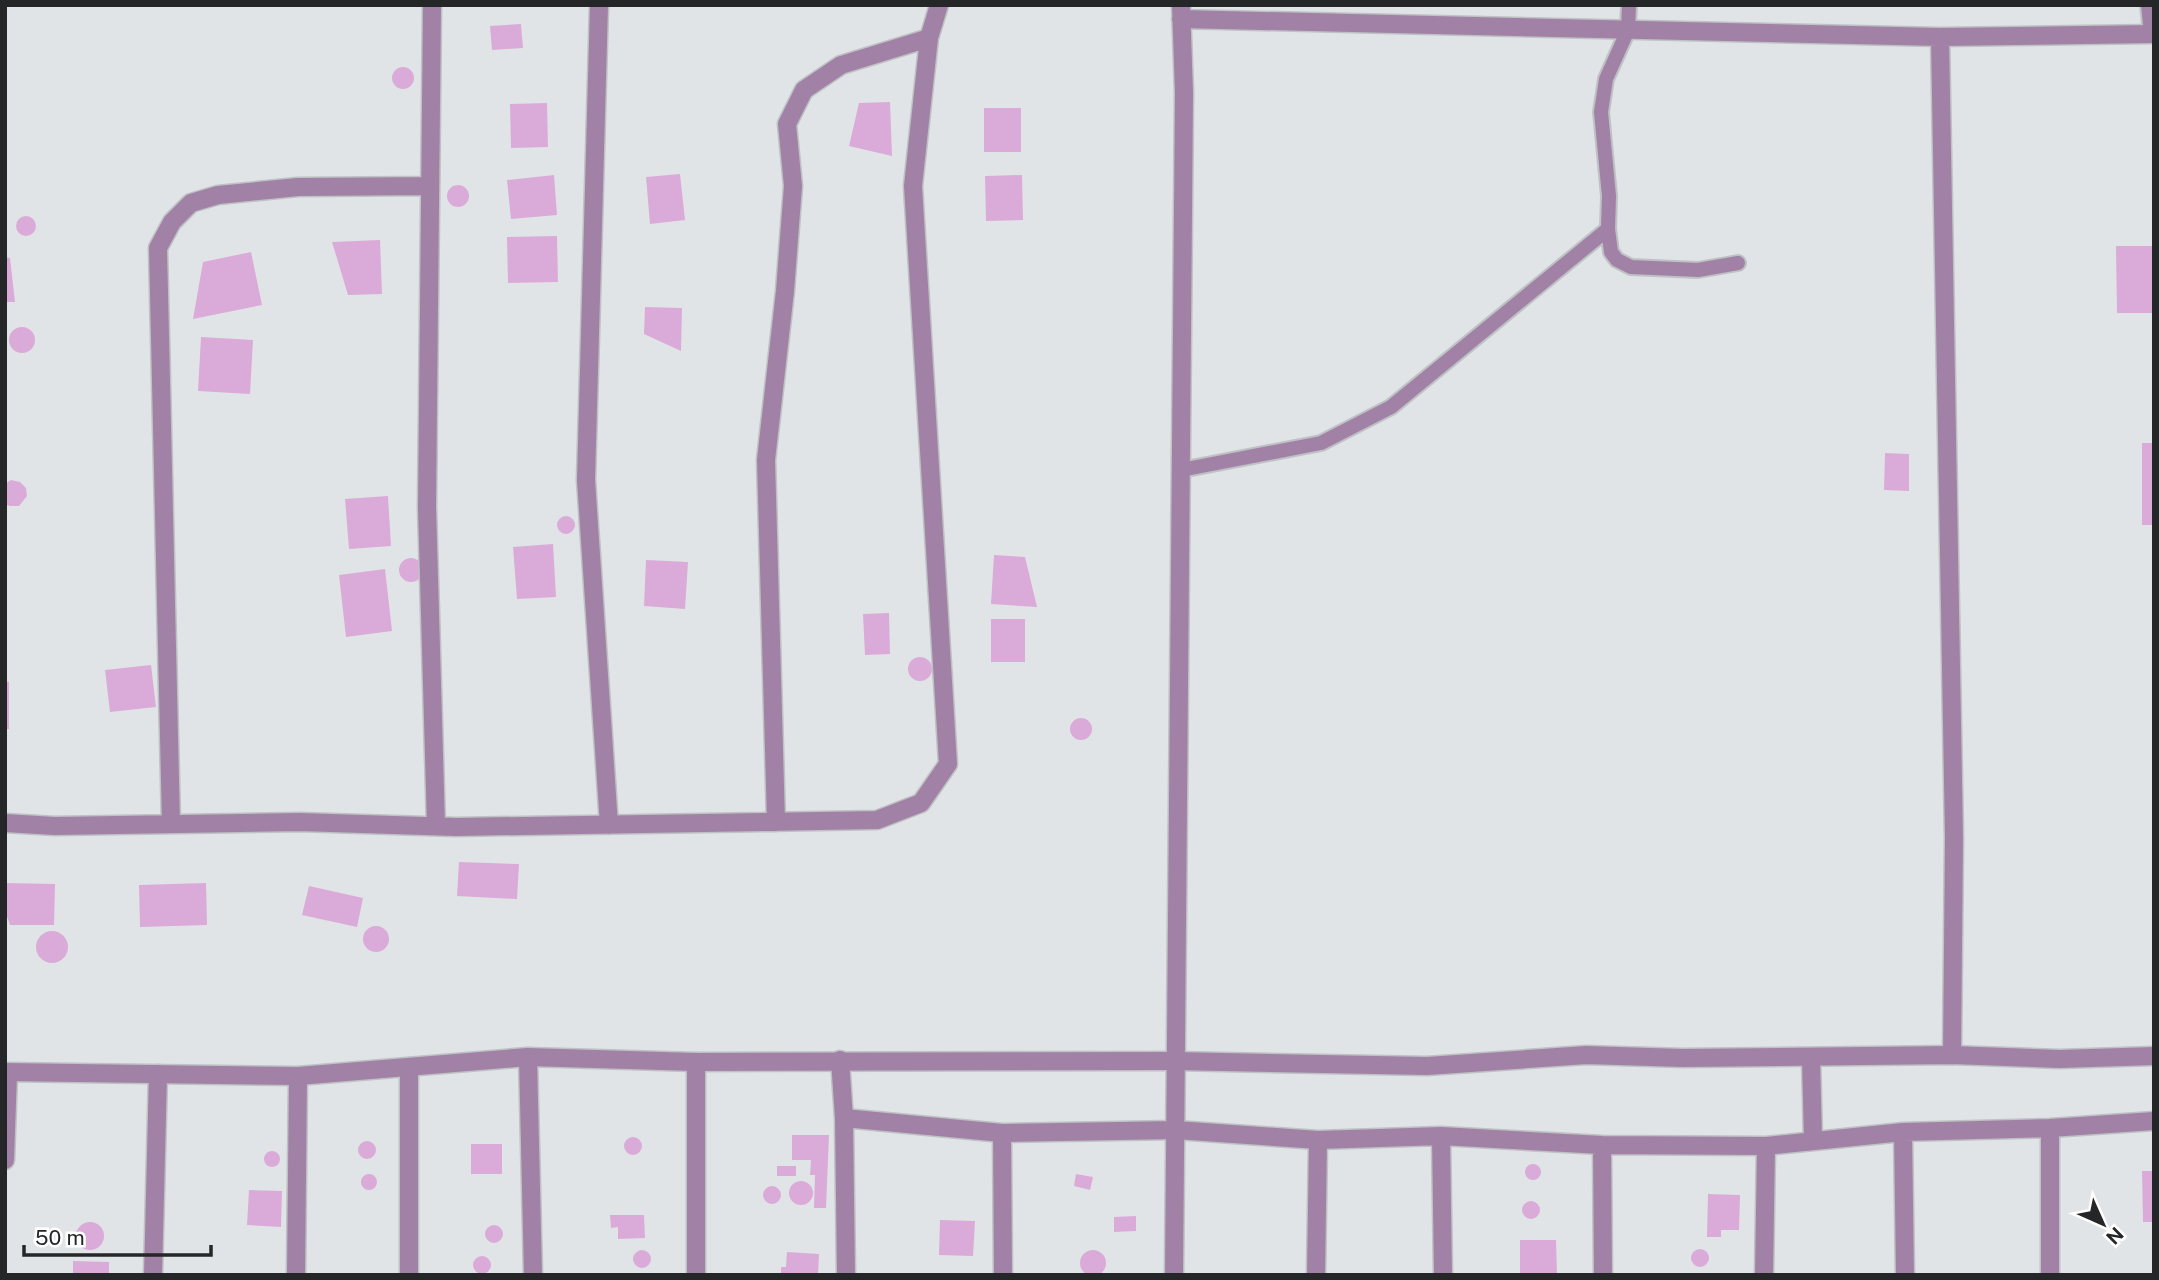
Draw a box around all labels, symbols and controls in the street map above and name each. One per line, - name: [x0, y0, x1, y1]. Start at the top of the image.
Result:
- north arrow: [2068, 1189, 2138, 1259]
- scale bar: [24, 1214, 212, 1258]
- text: N: [2102, 1223, 2128, 1249]
- text: 50 m: [35, 1225, 85, 1250]

